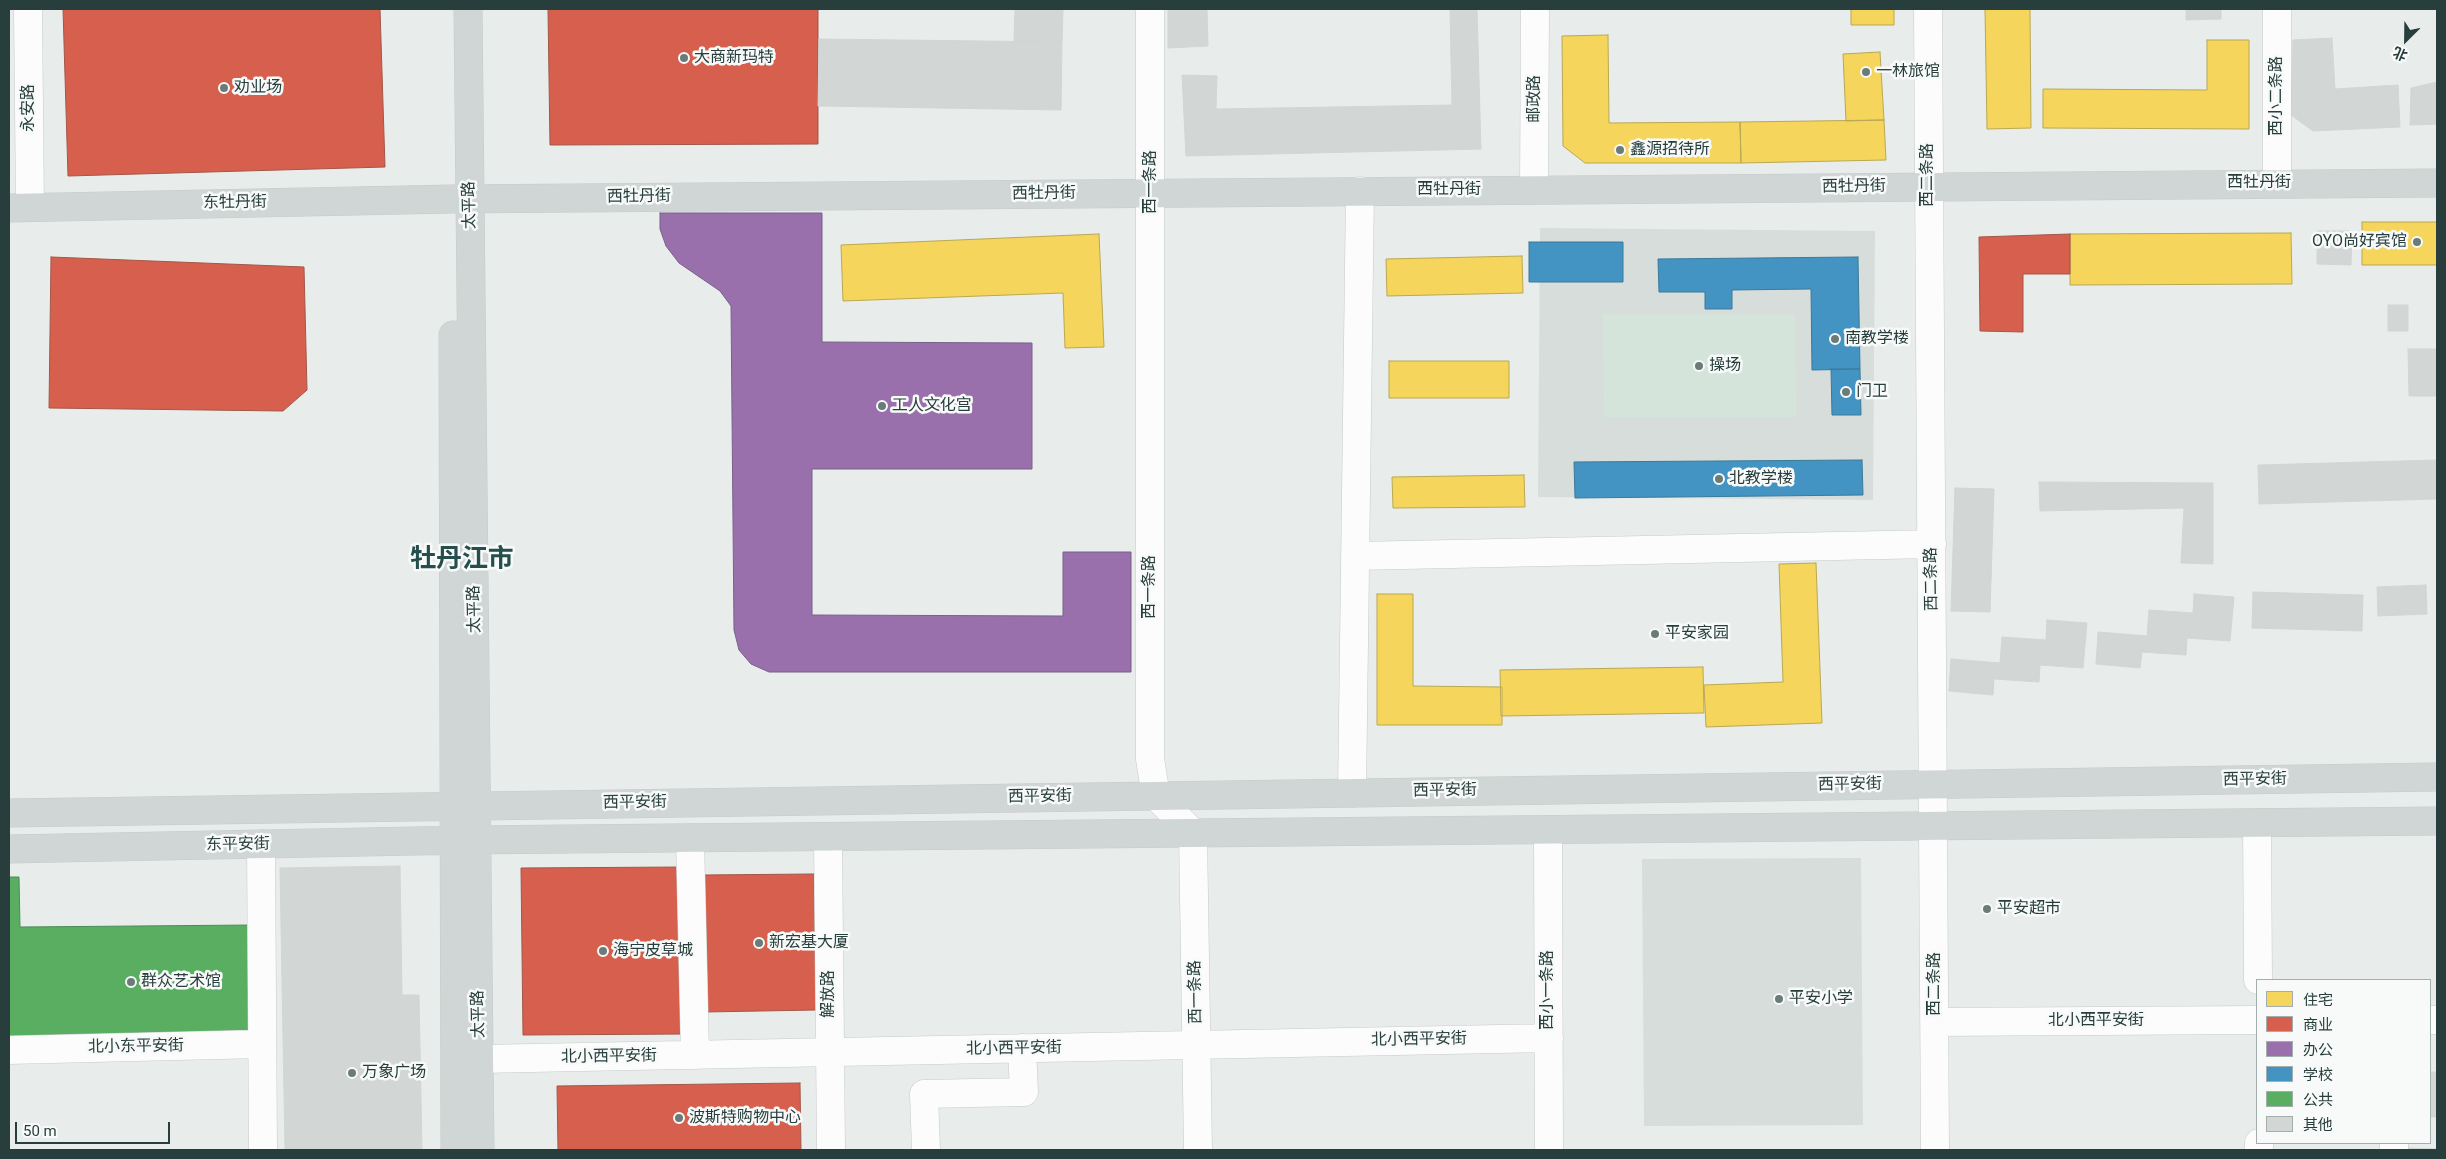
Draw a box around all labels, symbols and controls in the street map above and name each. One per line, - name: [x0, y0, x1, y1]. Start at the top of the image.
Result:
- north arrow: [2381, 15, 2431, 65]
- text: 北: [2391, 44, 2410, 64]
- place label: 大商新玛特: [694, 48, 774, 68]
- marker: 大商新玛特: [678, 52, 690, 64]
- street label: 西小二条路: [2267, 56, 2287, 136]
- place label: 一林旅馆: [1876, 62, 1940, 82]
- marker: 一林旅馆: [1860, 66, 1872, 78]
- street label: 邮政路: [1525, 75, 1545, 123]
- place label: 劝业场: [234, 78, 282, 98]
- marker: 劝业场: [218, 82, 230, 94]
- street label: 永安路: [19, 84, 39, 132]
- place label: 鑫源招待所: [1630, 140, 1710, 160]
- street label: 西二条路: [1918, 143, 1938, 207]
- marker: 鑫源招待所: [1614, 144, 1626, 156]
- street label: 西一条路: [1141, 150, 1161, 214]
- street label: 西牡丹街: [2227, 173, 2291, 193]
- street label: 西牡丹街: [1822, 177, 1886, 197]
- street label: 西牡丹街: [1417, 180, 1481, 200]
- street label: 太平路: [460, 181, 480, 229]
- street label: 西牡丹街: [1012, 184, 1076, 204]
- street label: 西牡丹街: [607, 187, 671, 207]
- street label: 东牡丹街: [203, 193, 267, 213]
- place label: OYO尚好宾馆: [2312, 232, 2407, 252]
- marker: OYO尚好宾馆: [2411, 236, 2423, 248]
- place label: 南教学楼: [1845, 329, 1909, 349]
- marker: 南教学楼: [1829, 333, 1841, 345]
- place label: 操场: [1709, 356, 1741, 376]
- marker: 操场: [1693, 360, 1705, 372]
- place label: 门卫: [1856, 382, 1888, 402]
- marker: 门卫: [1840, 386, 1852, 398]
- place label: 工人文化宫: [892, 396, 972, 416]
- marker: 工人文化宫: [876, 400, 888, 412]
- place label: 北教学楼: [1729, 469, 1793, 489]
- marker: 北教学楼: [1713, 473, 1725, 485]
- district label: 牡丹江市: [410, 544, 514, 576]
- street label: 西二条路: [1922, 547, 1942, 611]
- street label: 西一条路: [1140, 555, 1160, 619]
- street label: 太平路: [465, 585, 485, 633]
- place label: 平安家园: [1665, 624, 1729, 644]
- marker: 平安家园: [1649, 628, 1661, 640]
- street label: 西平安街: [2223, 770, 2287, 790]
- street label: 西平安街: [1818, 775, 1882, 795]
- street label: 西平安街: [1413, 781, 1477, 801]
- street label: 西平安街: [1008, 787, 1072, 807]
- street label: 西平安街: [603, 793, 667, 813]
- street label: 东平安街: [206, 835, 270, 855]
- place label: 平安超市: [1997, 899, 2061, 919]
- marker: 平安超市: [1981, 903, 1993, 915]
- place label: 新宏基大厦: [769, 933, 849, 953]
- marker: 新宏基大厦: [753, 937, 765, 949]
- place label: 海宁皮草城: [613, 941, 693, 961]
- marker: 海宁皮草城: [597, 945, 609, 957]
- street label: 西小一条路: [1538, 950, 1558, 1030]
- street label: 西二条路: [1925, 952, 1945, 1016]
- street label: 西一条路: [1186, 960, 1206, 1024]
- street label: 解放路: [819, 970, 839, 1018]
- place label: 群众艺术馆: [141, 972, 221, 992]
- marker: 群众艺术馆: [125, 976, 137, 988]
- legend: [2256, 979, 2431, 1144]
- place label: 平安小学: [1789, 989, 1853, 1009]
- street label: 太平路: [469, 990, 489, 1038]
- text: 住宅: [2303, 991, 2333, 1009]
- marker: 平安小学: [1773, 993, 1785, 1005]
- street label: 北小西平安街: [2048, 1011, 2144, 1031]
- text: 商业: [2303, 1016, 2333, 1034]
- street label: 北小西平安街: [1371, 1030, 1467, 1050]
- street label: 北小东平安街: [88, 1037, 184, 1057]
- street label: 北小西平安街: [966, 1039, 1062, 1059]
- text: 办公: [2303, 1041, 2333, 1059]
- street label: 北小西平安街: [561, 1047, 657, 1067]
- place label: 万象广场: [362, 1063, 426, 1083]
- text: 学校: [2303, 1066, 2333, 1084]
- marker: 万象广场: [346, 1067, 358, 1079]
- text: 公共: [2303, 1091, 2333, 1109]
- place label: 波斯特购物中心: [689, 1108, 801, 1128]
- scale bar: [18, 1112, 172, 1144]
- marker: 波斯特购物中心: [673, 1112, 685, 1124]
- text: 其他: [2303, 1116, 2333, 1134]
- text: 50 m: [23, 1122, 57, 1140]

